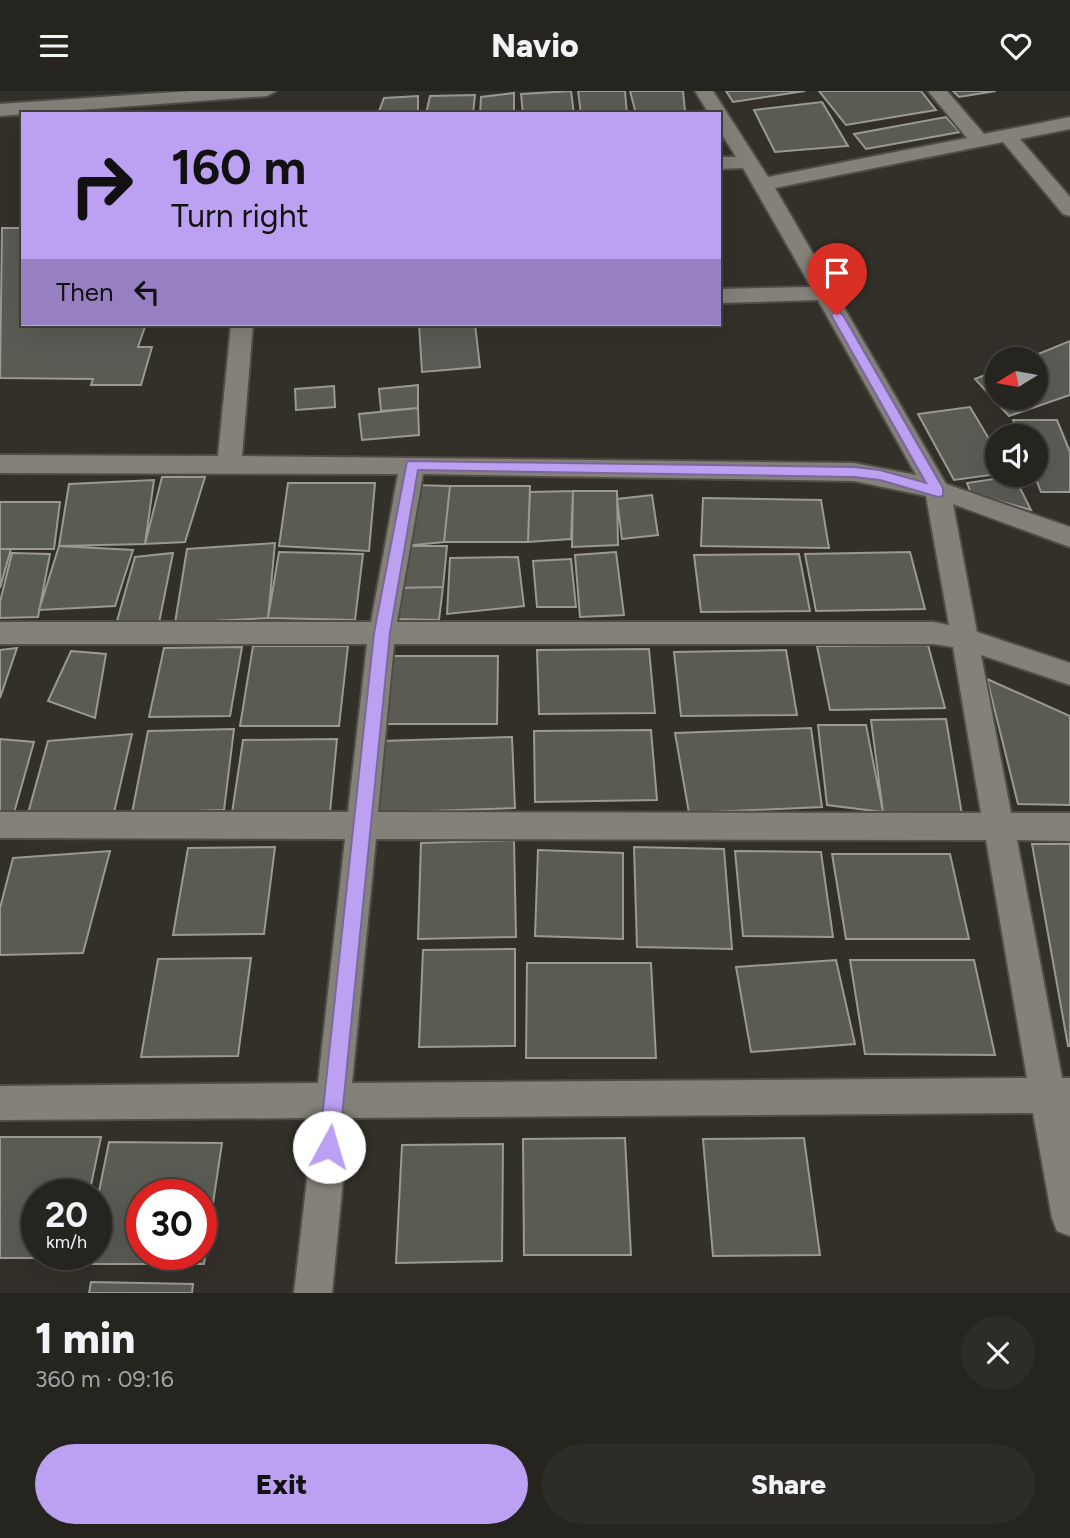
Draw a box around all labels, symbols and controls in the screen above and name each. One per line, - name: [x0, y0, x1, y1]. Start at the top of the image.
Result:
- icon: menu: [35, 27, 73, 65]
- text: Navio: [491, 27, 579, 65]
- icon: heart: [997, 27, 1035, 65]
- text: 160 m: [171, 137, 306, 196]
- icon: right: [56, 140, 147, 231]
- text: Turn right: [171, 197, 309, 235]
- pin: [807, 243, 867, 315]
- icon: arrive: [818, 254, 856, 292]
- icon: left: [128, 273, 166, 311]
- text: Then: [56, 276, 114, 308]
- north arrow: [985, 347, 1048, 409]
- map controls: [985, 347, 1048, 487]
- button: sound: [985, 424, 1048, 487]
- position arrow: [292, 1110, 366, 1184]
- speed limit sign: 30: [126, 1179, 217, 1270]
- text: 20: [45, 1194, 88, 1236]
- text: km/h: [46, 1231, 87, 1253]
- text: 1 min: [35, 1313, 135, 1364]
- button: close: [961, 1316, 1035, 1390]
- text: 360 m · 09:16: [35, 1365, 174, 1393]
- button: Exit: [35, 1444, 528, 1524]
- button: Share: [542, 1444, 1035, 1524]

